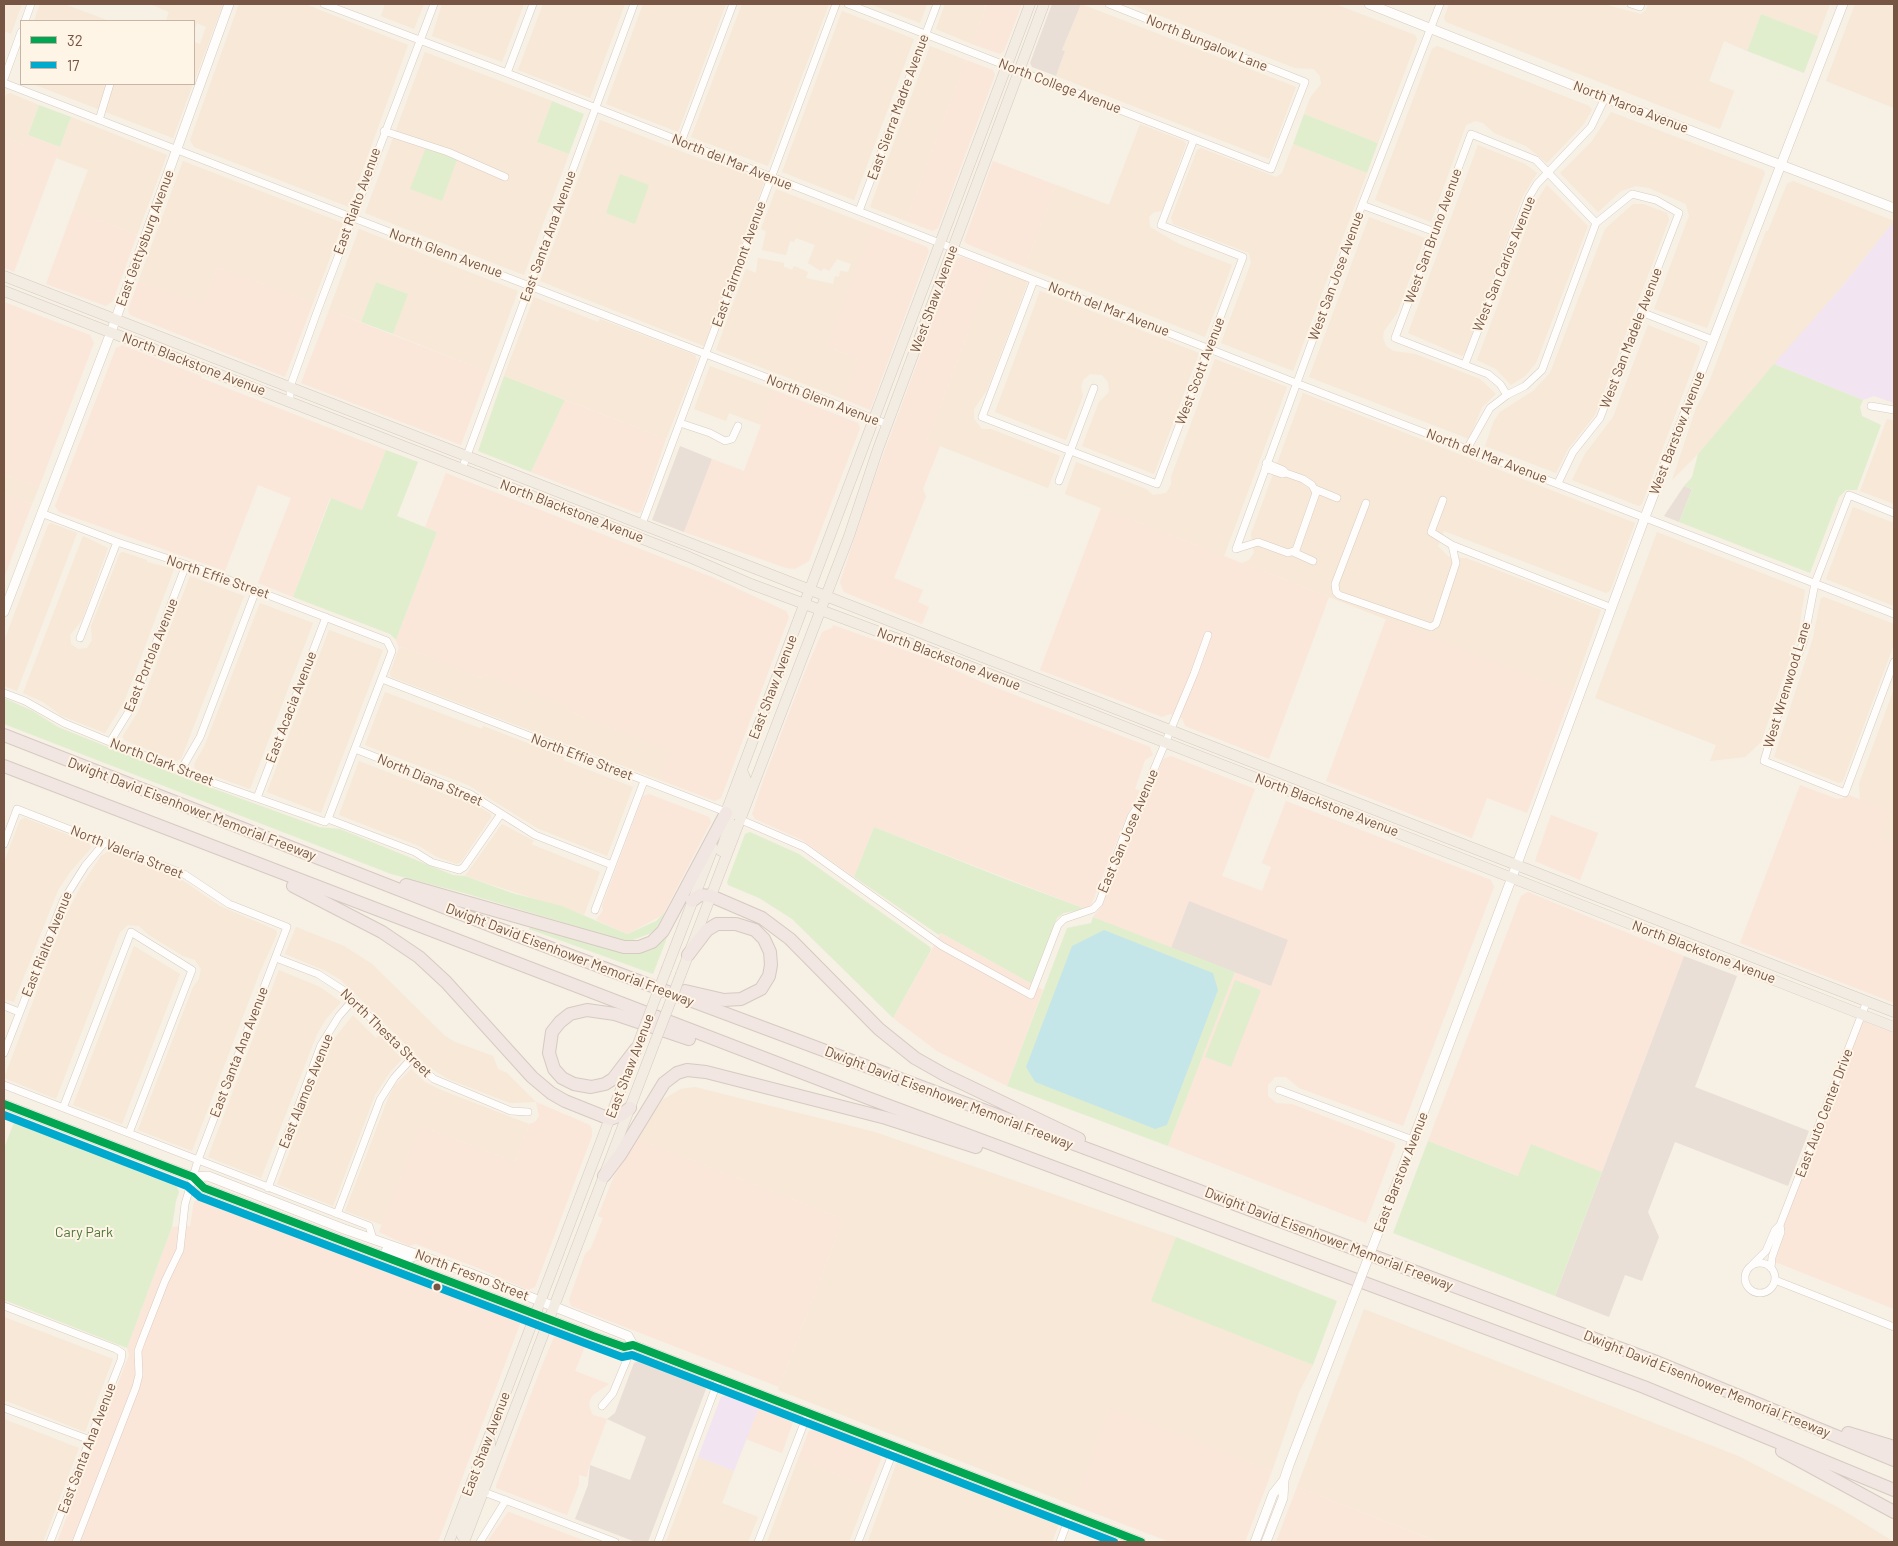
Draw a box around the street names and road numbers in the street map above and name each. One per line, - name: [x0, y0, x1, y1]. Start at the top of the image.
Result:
- street label: North Bungalow Lane: [1144, 11, 1270, 75]
- street label: East Sierra Madre Avenue: [864, 32, 932, 182]
- street label: North College Avenue: [996, 55, 1124, 117]
- street label: North Maroa Avenue: [1571, 77, 1691, 137]
- street label: North del Mar Avenue: [669, 130, 795, 194]
- street label: East Rialto Avenue: [330, 145, 384, 257]
- street label: West San Bruno Avenue: [1401, 166, 1465, 306]
- street label: East Gettysburg Avenue: [112, 167, 178, 309]
- street label: East Santa Ana Avenue: [516, 168, 580, 304]
- street label: West San Carlos Avenue: [1469, 194, 1539, 334]
- street label: East Fairmont Avenue: [708, 199, 770, 329]
- street label: West San Jose Avenue: [1305, 209, 1367, 343]
- street label: North Glenn Avenue: [387, 225, 505, 281]
- street label: West Shaw Avenue: [907, 243, 961, 355]
- street label: West San Madele Avenue: [1596, 265, 1666, 411]
- street label: North del Mar Avenue: [1046, 278, 1172, 340]
- street label: West Scott Avenue: [1172, 315, 1228, 427]
- street label: North Blackstone Avenue: [120, 329, 268, 399]
- street label: West Barstow Avenue: [1646, 369, 1708, 497]
- street label: North Glenn Avenue: [764, 371, 882, 429]
- street label: North del Mar Avenue: [1424, 425, 1550, 487]
- street label: North Blackstone Avenue: [498, 476, 646, 546]
- street label: North Effie Street: [164, 551, 272, 603]
- street label: East Portola Avenue: [120, 596, 182, 714]
- street label: West Wrenwood Lane: [1760, 620, 1814, 750]
- street label: North Blackstone Avenue: [875, 624, 1023, 694]
- street label: East Shaw Avenue: [745, 632, 801, 742]
- street label: East Acacia Avenue: [262, 649, 320, 765]
- street label: North Effie Street: [529, 730, 635, 784]
- street label: North Clark Street: [108, 734, 216, 790]
- street label: North Diana Street: [375, 750, 485, 810]
- street label: Dwight David Eisenhower Memorial Freeway: [65, 754, 319, 864]
- street label: East San Jose Avenue: [1094, 766, 1162, 896]
- street label: North Blackstone Avenue: [1253, 770, 1401, 840]
- street label: North Valeria Street: [68, 822, 186, 882]
- street label: East Rialto Avenue: [18, 889, 76, 999]
- street label: Dwight David Eisenhower Memorial Freeway: [443, 900, 697, 1010]
- street label: North Blackstone Avenue: [1630, 917, 1778, 987]
- street label: East Santa Ana Avenue: [206, 984, 272, 1120]
- street label: North Thesta Street: [337, 985, 435, 1081]
- street label: East Shaw Avenue: [602, 1011, 658, 1121]
- street label: East Alamos Avenue: [275, 1031, 337, 1151]
- street label: Dwight David Eisenhower Memorial Freeway: [822, 1043, 1076, 1153]
- street label: East Auto Center Drive: [1792, 1046, 1856, 1180]
- street label: East Barstow Avenue: [1370, 1109, 1432, 1235]
- street label: Dwight David Eisenhower Memorial Freeway: [1202, 1184, 1456, 1294]
- street label: North Fresno Street: [413, 1246, 531, 1304]
- street label: Dwight David Eisenhower Memorial Freeway: [1581, 1327, 1833, 1441]
- street label: East Santa Ana Avenue: [54, 1380, 120, 1516]
- street label: East Shaw Avenue: [458, 1389, 514, 1499]

